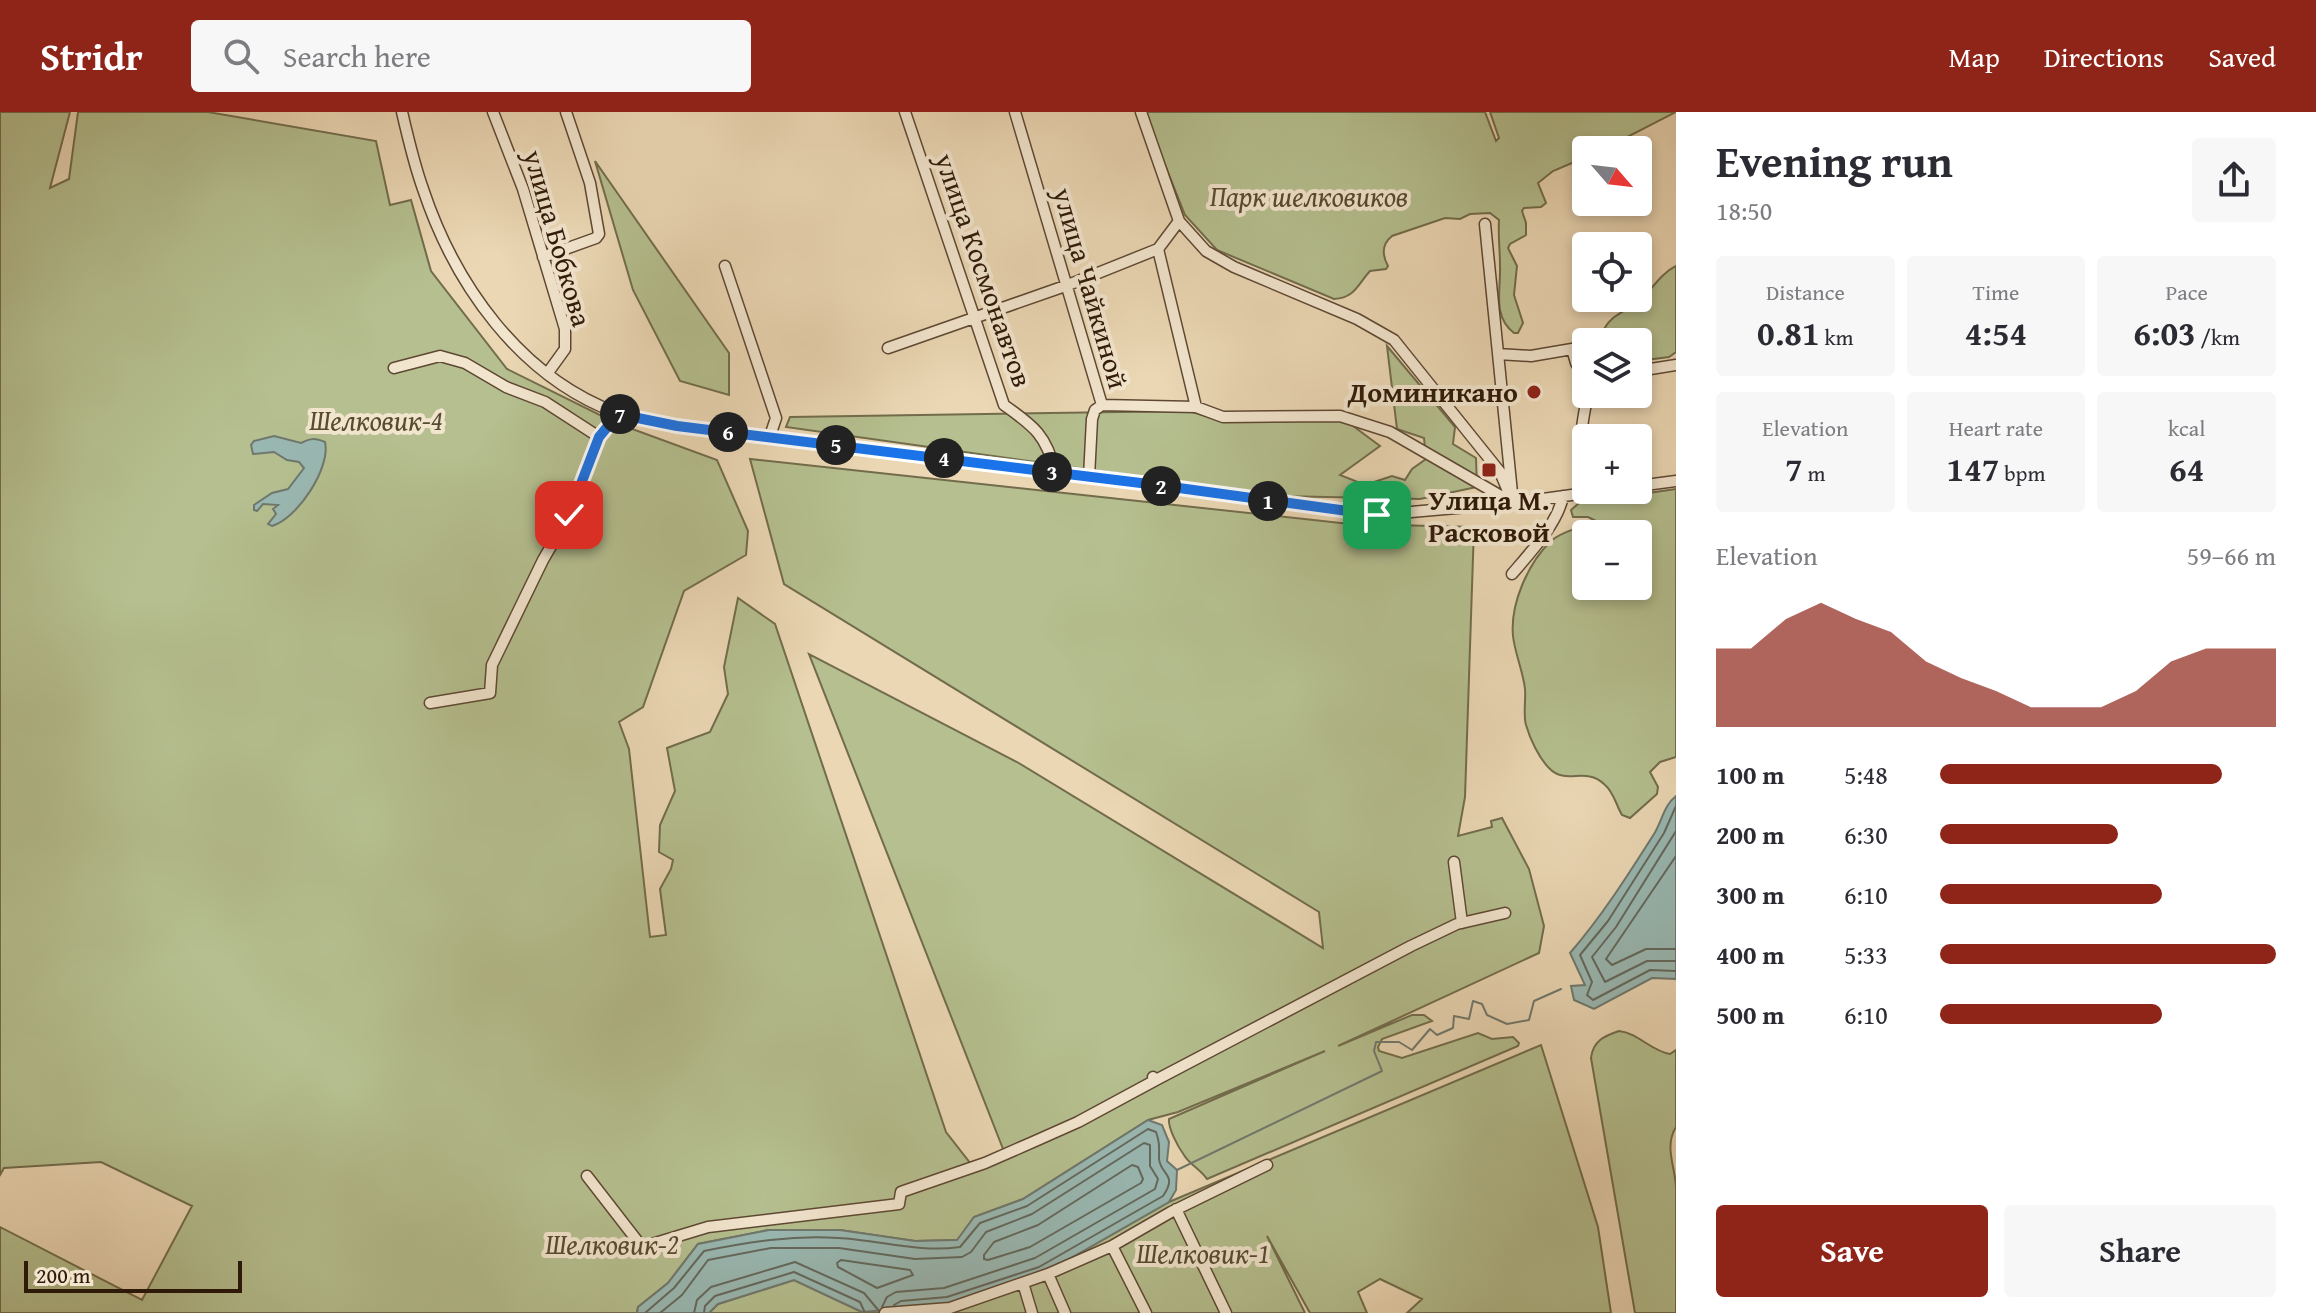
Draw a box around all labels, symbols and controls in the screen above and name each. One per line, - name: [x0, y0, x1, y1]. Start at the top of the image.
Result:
- search box: [191, 20, 751, 92]
- text: Stridr: [40, 28, 143, 84]
- icon: search: [219, 34, 263, 78]
- text: Search here: [283, 34, 431, 78]
- text: Map: [1948, 36, 2000, 77]
- text: Directions: [2044, 36, 2164, 77]
- text: Saved: [2208, 36, 2276, 77]
- text: Evening run: [1716, 129, 1953, 193]
- north arrow: [1572, 136, 1652, 216]
- map controls: [1572, 136, 1652, 600]
- button: share: [2192, 138, 2276, 222]
- street label: улица Бобкова: [513, 144, 603, 332]
- street label: улица Космонавтов: [925, 147, 1044, 392]
- park label: Парк шелковиков: [1210, 175, 1408, 216]
- street label: улица Чайкиной: [1043, 182, 1140, 393]
- text: 18:50: [1716, 191, 1772, 230]
- button: locate: [1572, 232, 1652, 312]
- text: Distance: [1766, 276, 1845, 308]
- text: Time: [1973, 276, 2019, 308]
- text: Pace: [2166, 276, 2208, 308]
- text: 0.81: [1757, 308, 1820, 357]
- text: 4:54: [1965, 308, 2027, 357]
- text: 6:03: [2133, 308, 2196, 357]
- text: km: [1820, 321, 1854, 353]
- text: /km: [2196, 321, 2240, 353]
- button: layers: [1572, 328, 1652, 408]
- place label: Доминикано: [1347, 371, 1518, 412]
- marker: Доминикано: [1525, 383, 1543, 401]
- pin: 7: [600, 394, 640, 434]
- text: 7: [614, 398, 626, 430]
- park label: Шелковик-4: [309, 399, 443, 440]
- pin: 6: [708, 412, 748, 452]
- text: Elevation: [1762, 412, 1848, 444]
- text: Heart rate: [1949, 412, 2043, 444]
- text: kcal: [2168, 412, 2205, 444]
- text: 6: [722, 416, 734, 448]
- button: +: [1572, 424, 1652, 504]
- pin: 5: [816, 425, 856, 465]
- text: 5: [830, 429, 842, 461]
- pin: 4: [924, 438, 964, 478]
- text: 4: [938, 442, 950, 474]
- text: 7: [1785, 444, 1803, 493]
- text: 147: [1947, 444, 1999, 493]
- text: 64: [2169, 444, 2204, 493]
- pin: 3: [1032, 452, 1072, 492]
- text: 3: [1046, 456, 1058, 488]
- text: m: [1803, 457, 1826, 489]
- text: bpm: [1999, 457, 2045, 489]
- marker: Улица М. Расковой: [1480, 461, 1498, 479]
- pin: 2: [1141, 466, 1181, 506]
- text: 2: [1155, 470, 1167, 502]
- place label: Улица М. Расковой: [1428, 479, 1550, 552]
- pin: [535, 481, 603, 549]
- pin: 1: [1248, 481, 1288, 521]
- pin: [1343, 481, 1411, 549]
- text: 1: [1262, 485, 1274, 517]
- icon: check: [547, 493, 591, 537]
- icon: arrive: [1355, 493, 1399, 537]
- button: −: [1572, 520, 1652, 600]
- text: Elevation: [1716, 536, 1818, 575]
- text: 59–66 m: [2187, 536, 2276, 575]
- text: 100 m: [1716, 755, 1784, 794]
- text: 5:48: [1844, 755, 1888, 794]
- text: 200 m: [1716, 815, 1784, 854]
- text: 6:30: [1844, 815, 1888, 854]
- text: 300 m: [1716, 875, 1784, 914]
- text: 6:10: [1844, 875, 1888, 914]
- text: 400 m: [1716, 935, 1784, 974]
- text: 5:33: [1844, 935, 1888, 974]
- text: 500 m: [1716, 995, 1784, 1034]
- text: 6:10: [1844, 995, 1888, 1034]
- button: Save: [1716, 1205, 1988, 1297]
- button: Share: [2004, 1205, 2276, 1297]
- park label: Шелковик-2: [545, 1223, 679, 1264]
- park label: Шелковик-1: [1136, 1232, 1270, 1273]
- scale bar: [24, 1257, 242, 1293]
- text: 200 m: [36, 1259, 91, 1291]

